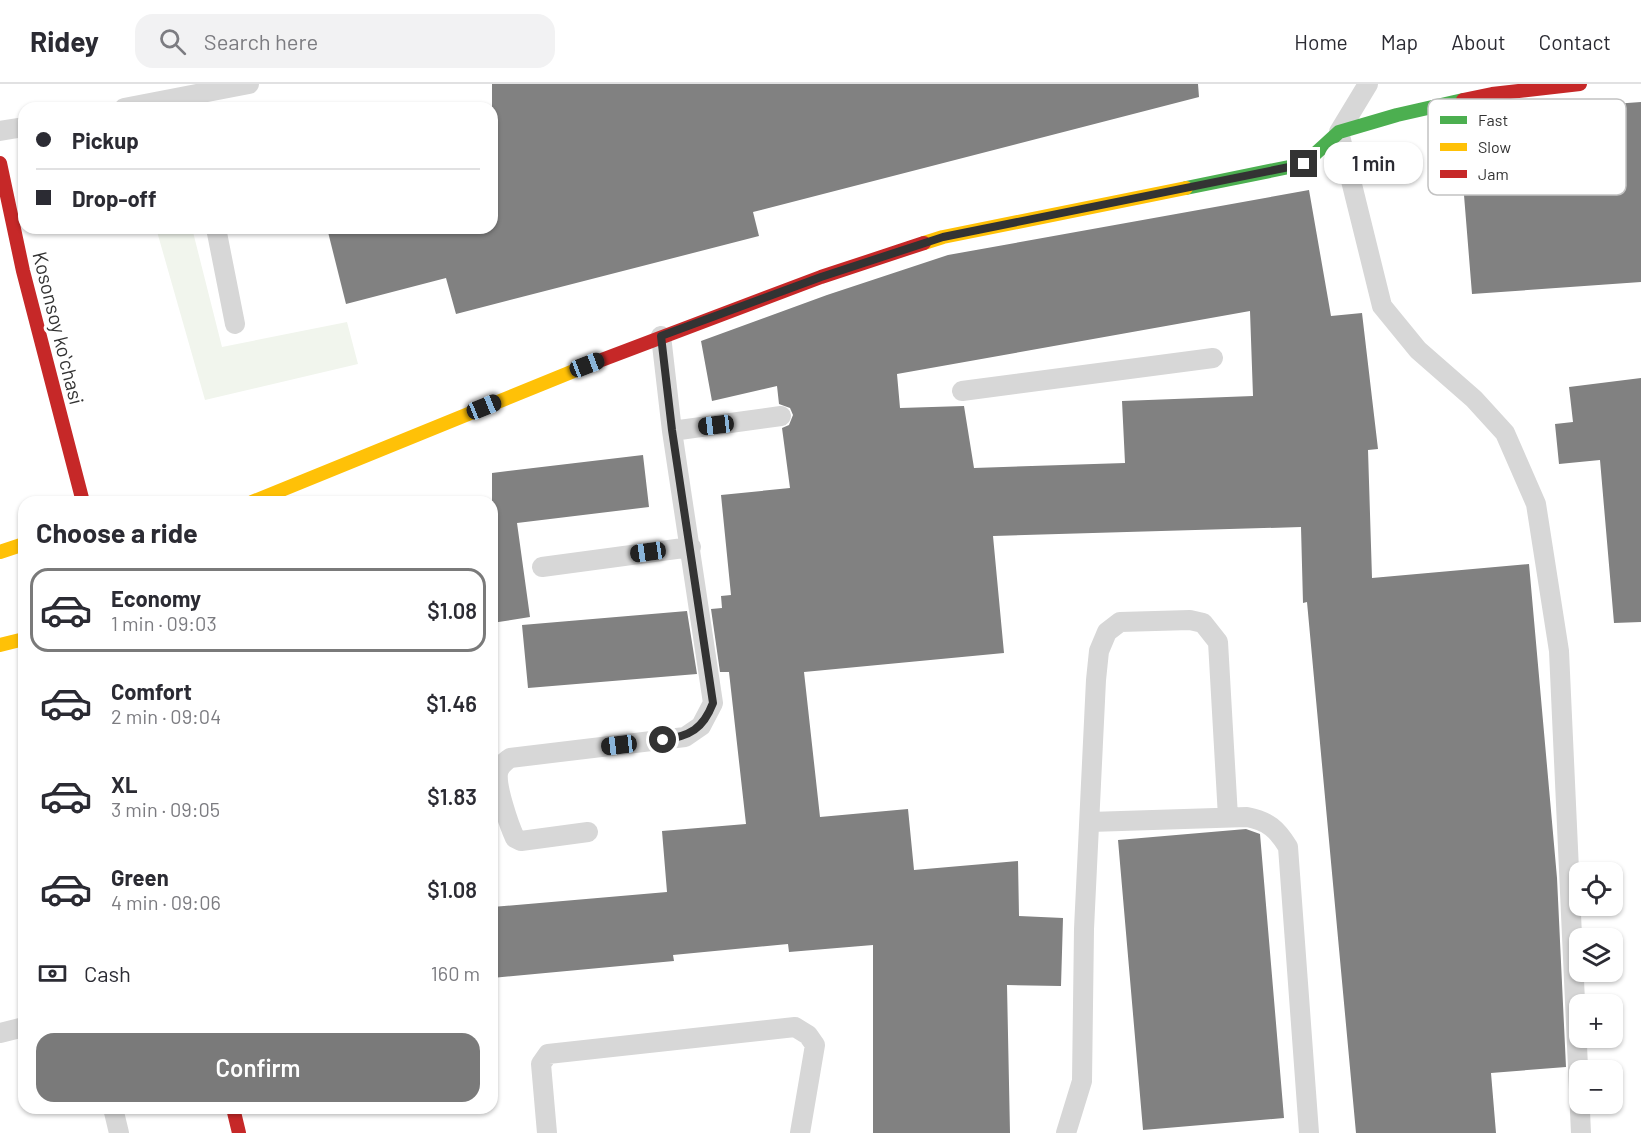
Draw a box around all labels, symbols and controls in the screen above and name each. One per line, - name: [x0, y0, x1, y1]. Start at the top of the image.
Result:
- search box: [135, 14, 555, 68]
- text: Ridey: [30, 24, 99, 58]
- icon: search: [156, 25, 189, 58]
- text: Search here: [204, 28, 318, 54]
- text: Home: [1294, 29, 1348, 54]
- text: Map: [1381, 29, 1418, 54]
- text: About: [1451, 29, 1506, 54]
- text: Contact: [1539, 29, 1611, 54]
- legend: [1428, 99, 1626, 195]
- text: Fast: [1478, 110, 1508, 129]
- text: Pickup: [72, 127, 139, 153]
- text: Slow: [1478, 137, 1511, 156]
- callout: 1 min: [1325, 143, 1424, 185]
- route end: [1290, 150, 1317, 177]
- text: 1 min: [1352, 151, 1395, 175]
- text: Jam: [1478, 164, 1509, 183]
- text: Drop-off: [72, 185, 156, 211]
- street label: Kosonsoy koʻchasi: [28, 249, 90, 407]
- car: [567, 350, 607, 380]
- car: [464, 392, 504, 422]
- car: [697, 414, 735, 436]
- text: Choose a ride: [36, 516, 198, 548]
- car: [629, 541, 667, 563]
- icon: car: [39, 583, 93, 637]
- text: Economy: [111, 585, 201, 611]
- text: $1.08: [427, 597, 477, 623]
- text: 1 min · 09:03: [111, 611, 217, 635]
- icon: car: [39, 676, 93, 730]
- text: Comfort: [111, 678, 192, 704]
- text: $1.46: [426, 690, 477, 716]
- text: 2 min · 09:04: [111, 704, 221, 728]
- route start: [649, 726, 676, 753]
- car: [600, 734, 638, 756]
- icon: car: [39, 769, 93, 823]
- text: XL: [111, 771, 137, 797]
- text: $1.83: [427, 783, 477, 809]
- text: 3 min · 09:05: [111, 797, 220, 821]
- icon: car: [39, 862, 93, 916]
- map controls: [1569, 862, 1623, 1114]
- button: locate: [1569, 862, 1623, 916]
- text: Green: [111, 864, 169, 890]
- text: $1.08: [427, 876, 477, 902]
- text: 4 min · 09:06: [111, 890, 221, 914]
- button: layers: [1569, 928, 1623, 982]
- icon: cash: [36, 957, 69, 990]
- text: Cash: [84, 960, 131, 986]
- text: 160 m: [431, 961, 480, 985]
- button: +: [1569, 994, 1623, 1048]
- button: Confirm: [36, 1033, 480, 1102]
- button: −: [1569, 1060, 1623, 1114]

